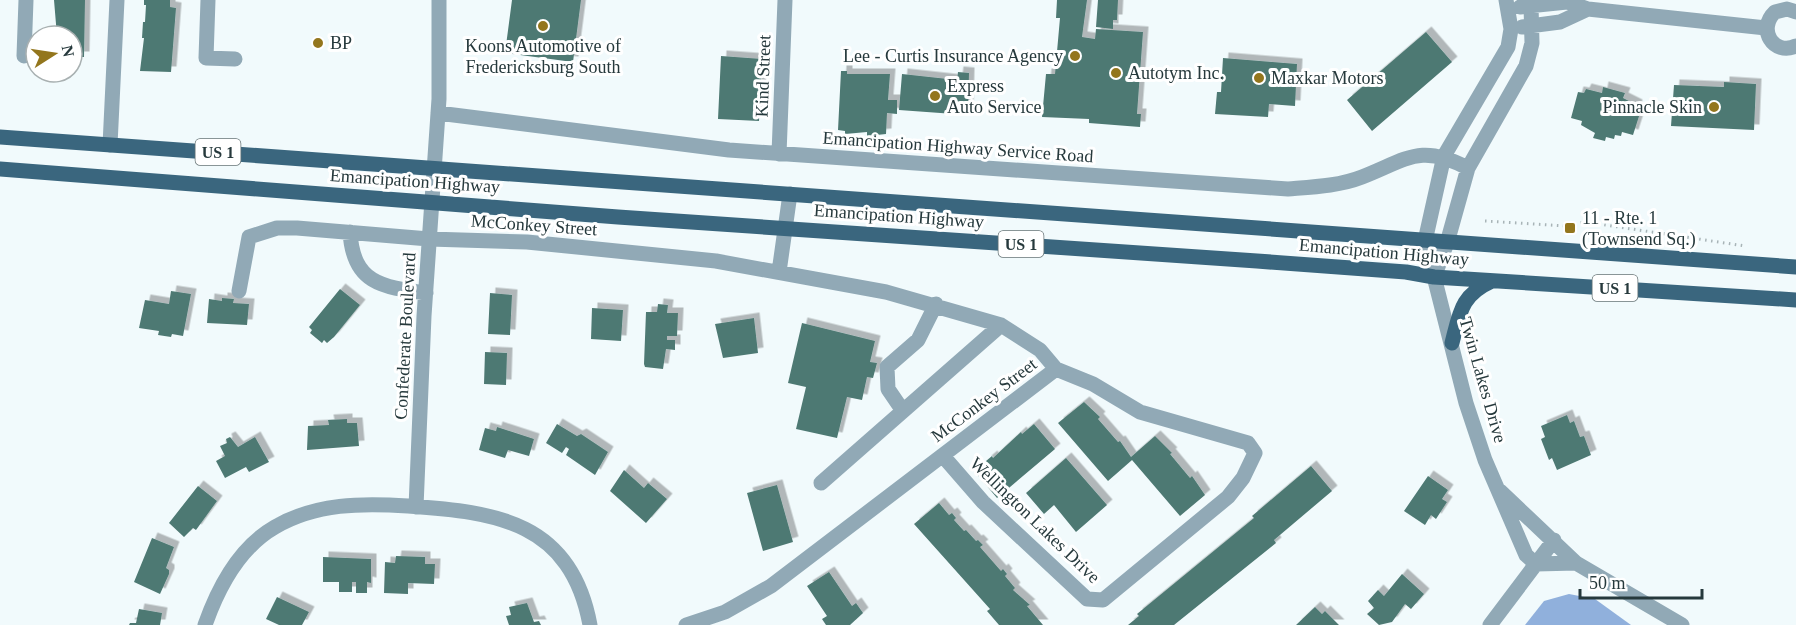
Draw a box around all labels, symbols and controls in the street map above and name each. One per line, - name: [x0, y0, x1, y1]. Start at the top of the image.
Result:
- marker: Koons Automotive of Fredericksburg South: [536, 19, 550, 33]
- north arrow: [24, 24, 84, 84]
- place label: BP: [330, 33, 352, 53]
- street label: Kind Street: [752, 34, 774, 118]
- marker: BP: [311, 36, 325, 50]
- place label: Koons Automotive of Fredericksburg South: [465, 36, 621, 77]
- text: N: [59, 44, 78, 59]
- place label: Lee - Curtis Insurance Agency: [843, 46, 1063, 66]
- marker: Lee - Curtis Insurance Agency: [1068, 49, 1082, 63]
- place label: Autotym Inc.: [1128, 63, 1224, 83]
- marker: Autotym Inc.: [1109, 66, 1123, 80]
- place label: Maxkar Motors: [1271, 68, 1383, 88]
- marker: Maxkar Motors: [1252, 71, 1266, 85]
- place label: Express Auto Service: [947, 76, 1041, 117]
- marker: Express Auto Service: [928, 89, 942, 103]
- place label: Pinnacle Skin: [1603, 97, 1702, 117]
- marker: Pinnacle Skin: [1707, 100, 1721, 114]
- street label: Emancipation Highway Service Road: [822, 128, 1094, 166]
- road number: US 1: [196, 139, 240, 165]
- street label: Emancipation Highway: [329, 165, 501, 197]
- street label: Emancipation Highway: [813, 200, 985, 232]
- place label: 11 - Rte. 1 (Townsend Sq.): [1582, 208, 1696, 250]
- street label: McConkey Street: [470, 211, 598, 239]
- marker: 11 - Rte. 1 (Townsend Sq.): [1563, 221, 1577, 235]
- road number: US 1: [998, 231, 1044, 257]
- street label: Emancipation Highway: [1298, 235, 1470, 269]
- street label: Confederate Boulevard: [391, 252, 419, 420]
- road number: US 1: [1592, 275, 1638, 301]
- street label: Twin Lakes Drive: [1456, 315, 1510, 445]
- street label: McConkey Street: [927, 354, 1041, 446]
- street label: Wellington Lakes Drive: [966, 453, 1104, 587]
- scale bar: [1580, 562, 1702, 600]
- text: 50 m: [1589, 573, 1626, 593]

